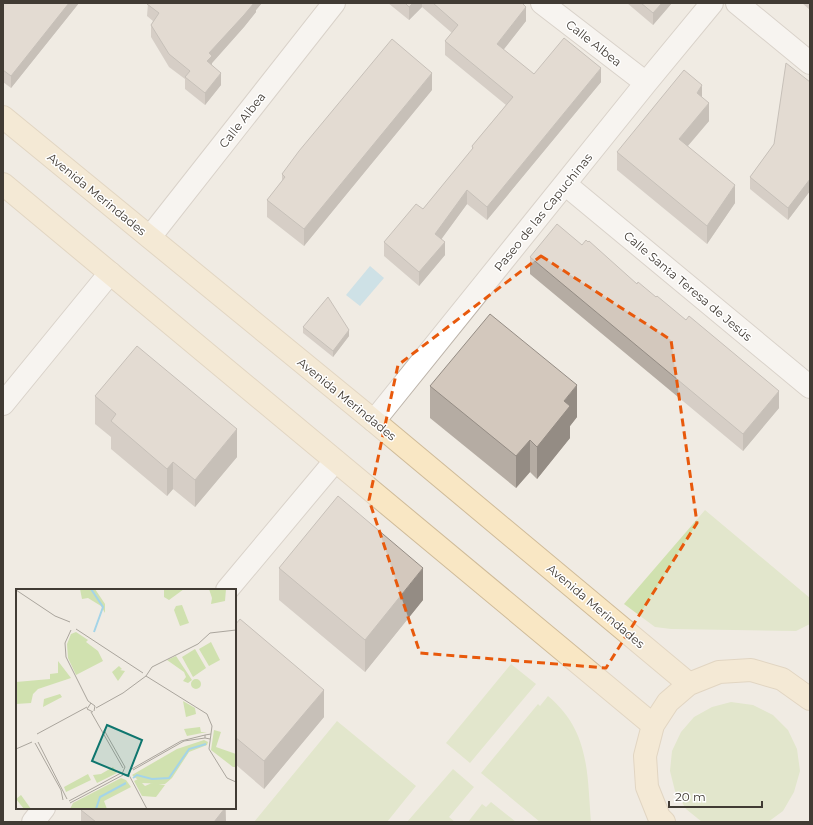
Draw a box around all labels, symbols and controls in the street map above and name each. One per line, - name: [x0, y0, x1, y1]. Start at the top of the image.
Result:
- street label: Calle Albea: [563, 17, 625, 69]
- street label: Calle Albea: [216, 89, 268, 151]
- street label: Avenida Merindades: [45, 150, 150, 239]
- street label: Paseo de las Capuchinas: [491, 150, 595, 274]
- street label: Calle Santa Teresa de Jesús: [621, 228, 755, 344]
- street label: Avenida Merindades: [295, 355, 400, 444]
- street label: Avenida Merindades: [544, 561, 648, 651]
- inset map: [16, 589, 236, 809]
- scale bar: [669, 783, 762, 809]
- text: 20 m: [675, 789, 706, 804]

